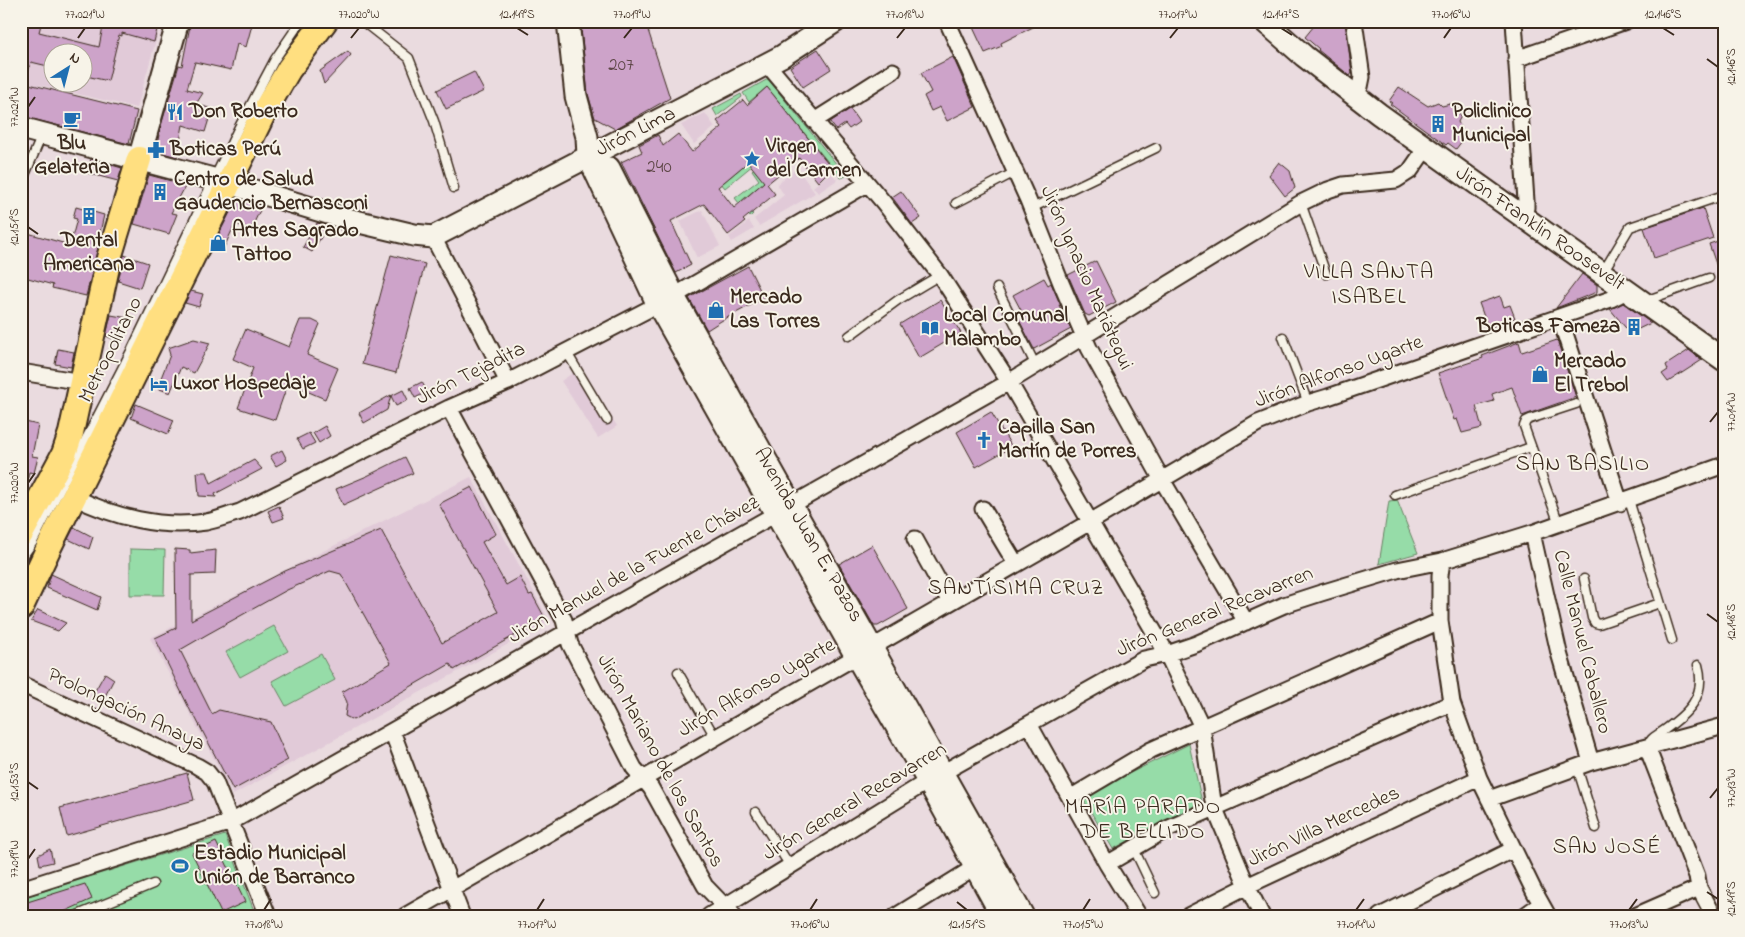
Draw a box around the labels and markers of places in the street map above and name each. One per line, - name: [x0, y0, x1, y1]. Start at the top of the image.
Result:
- place label: Don Roberto: [188, 97, 298, 127]
- place label: Policlinico Municipal: [1452, 97, 1532, 151]
- restaurant icon: Don Roberto: [165, 102, 185, 122]
- cafe icon: Blu Gelateria: [62, 109, 82, 129]
- building icon: Policlinico Municipal: [1428, 114, 1448, 134]
- place label: Blu Gelateria: [34, 129, 110, 183]
- place label: Virgen del Carmen: [765, 132, 861, 186]
- place label: Boticas Perú: [169, 135, 281, 165]
- pharmacy icon: Boticas Perú: [146, 140, 166, 160]
- place icon: Virgen del Carmen: [742, 149, 762, 169]
- place label: Centro de Salud Gaudencio Bernasconi: [174, 165, 368, 219]
- building icon: Centro de Salud Gaudencio Bernasconi: [150, 182, 170, 202]
- building icon: Dental Americana: [79, 206, 99, 226]
- place label: Artes Sagrado Tattoo: [232, 216, 359, 270]
- place label: Dental Americana: [43, 226, 135, 280]
- shop icon: Artes Sagrado Tattoo: [208, 233, 228, 253]
- place label: Mercado Las Torres: [730, 283, 821, 337]
- shop icon: Mercado Las Torres: [706, 300, 726, 320]
- place label: Local Comunal Malambo: [944, 301, 1069, 355]
- place label: Boticas Fameza: [1476, 312, 1620, 342]
- building icon: Boticas Fameza: [1624, 317, 1644, 337]
- library icon: Local Comunal Malambo: [920, 318, 940, 338]
- place label: Mercado El Trebol: [1554, 347, 1629, 401]
- shop icon: Mercado El Trebol: [1530, 364, 1550, 384]
- place label: Luxor Hospedaje: [173, 369, 316, 399]
- hotel icon: Luxor Hospedaje: [149, 374, 169, 394]
- place label: Capilla San Martín de Porres: [998, 413, 1137, 467]
- church icon: Capilla San Martín de Porres: [974, 430, 994, 450]
- place label: Estadio Municipal Unión de Barranco: [194, 839, 355, 893]
- sports icon: Estadio Municipal Unión de Barranco: [170, 856, 190, 876]

